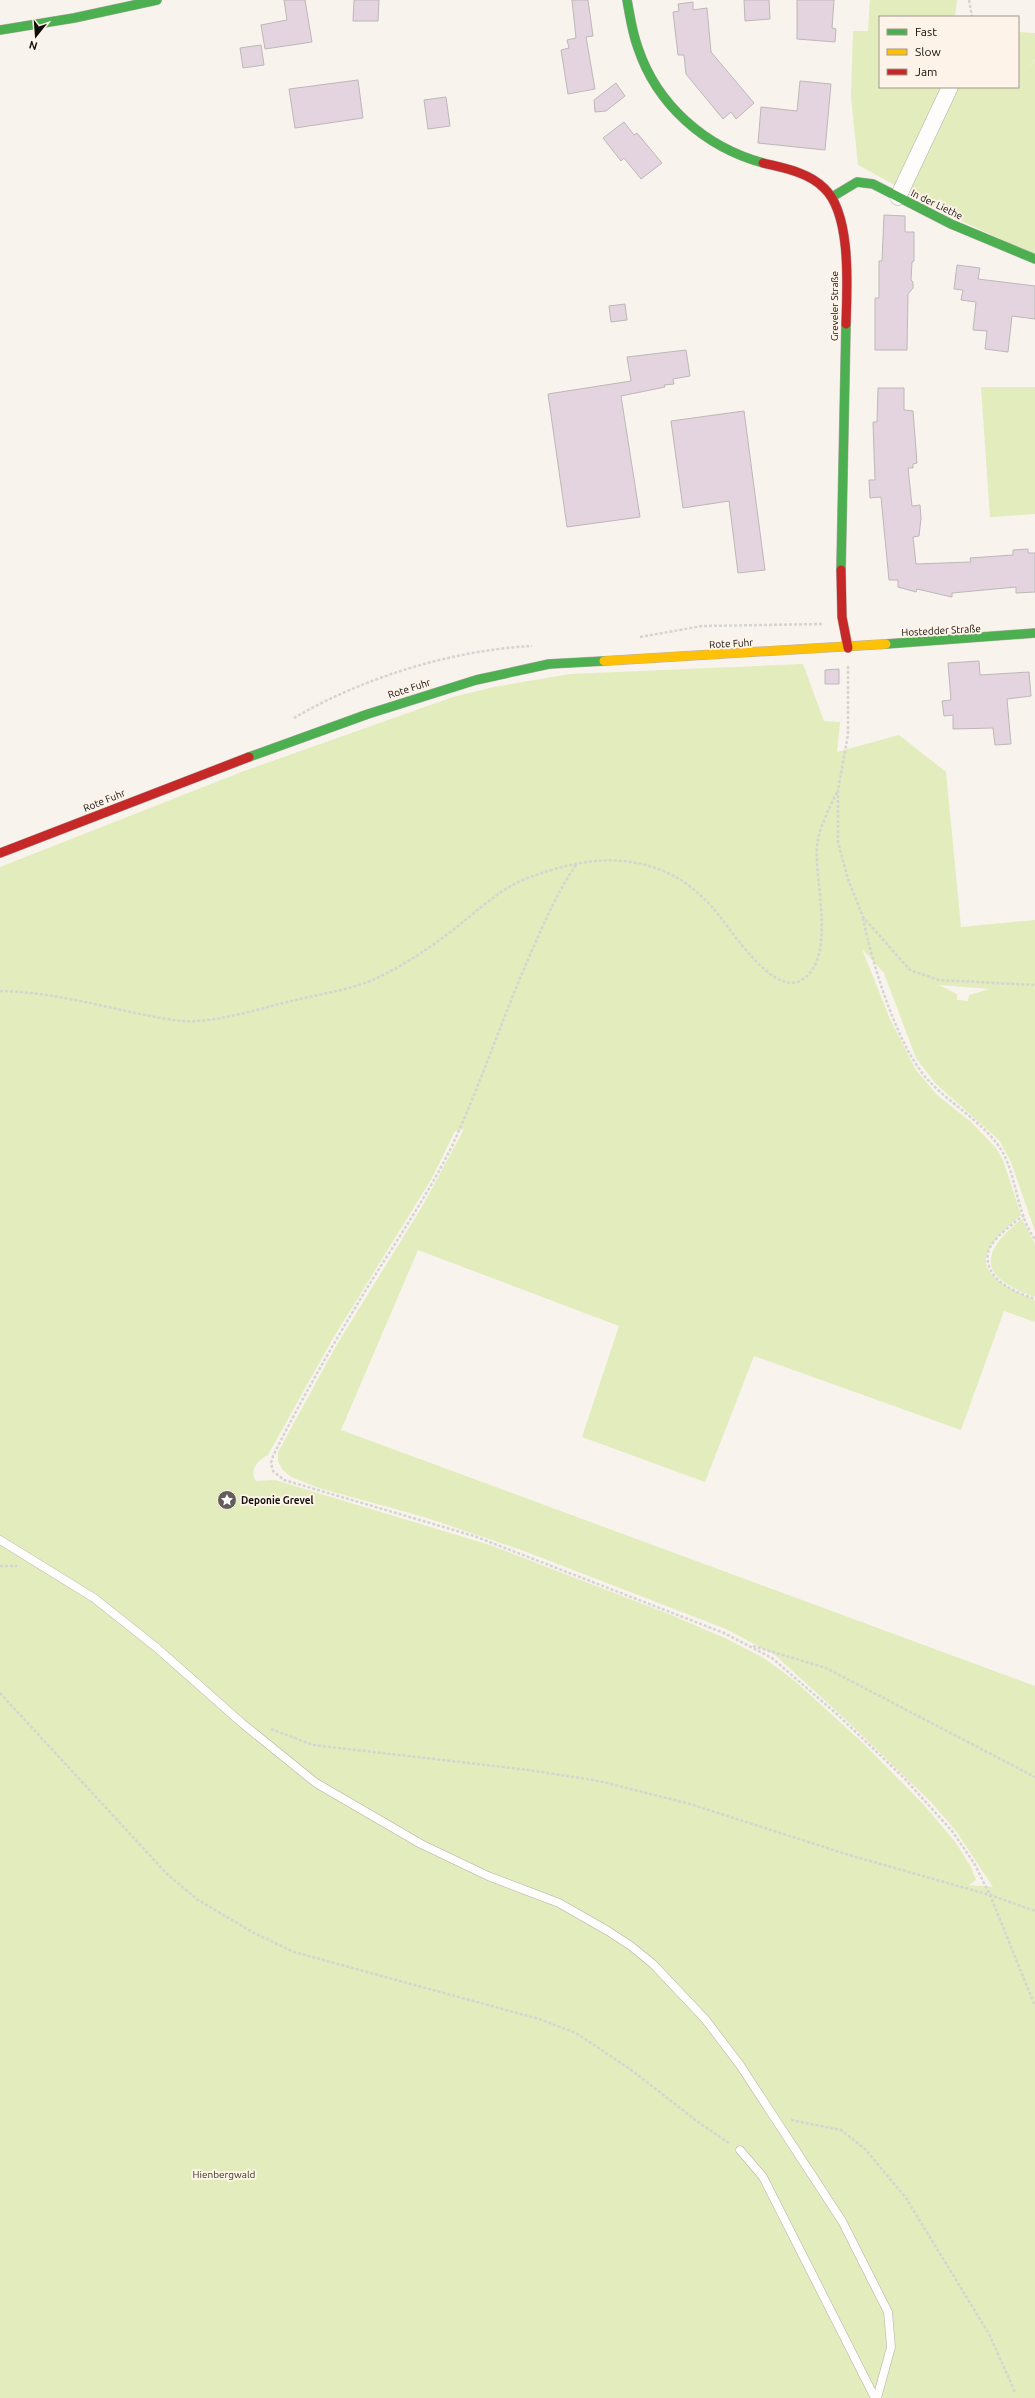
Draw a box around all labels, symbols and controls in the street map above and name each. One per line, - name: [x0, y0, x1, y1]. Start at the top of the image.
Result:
- north arrow: [16, 16, 56, 56]
- legend: [879, 16, 1019, 88]
- text: Fast: [915, 25, 937, 38]
- text: N: [27, 39, 39, 53]
- text: Slow: [915, 45, 941, 58]
- text: Jam: [915, 65, 937, 78]
- street label: In der Liethe: [909, 187, 964, 222]
- street label: Greveler Straße: [829, 271, 840, 341]
- street label: Hostedder Straße: [901, 623, 981, 638]
- street label: Rote Fuhr: [709, 637, 754, 650]
- street label: Rote Fuhr: [386, 676, 432, 701]
- street label: Rote Fuhr: [82, 787, 127, 814]
- place icon: Deponie Grevel: [216, 1489, 238, 1511]
- place label: Deponie Grevel: [241, 1495, 314, 1506]
- park label: Hienbergwald: [193, 2169, 256, 2180]

